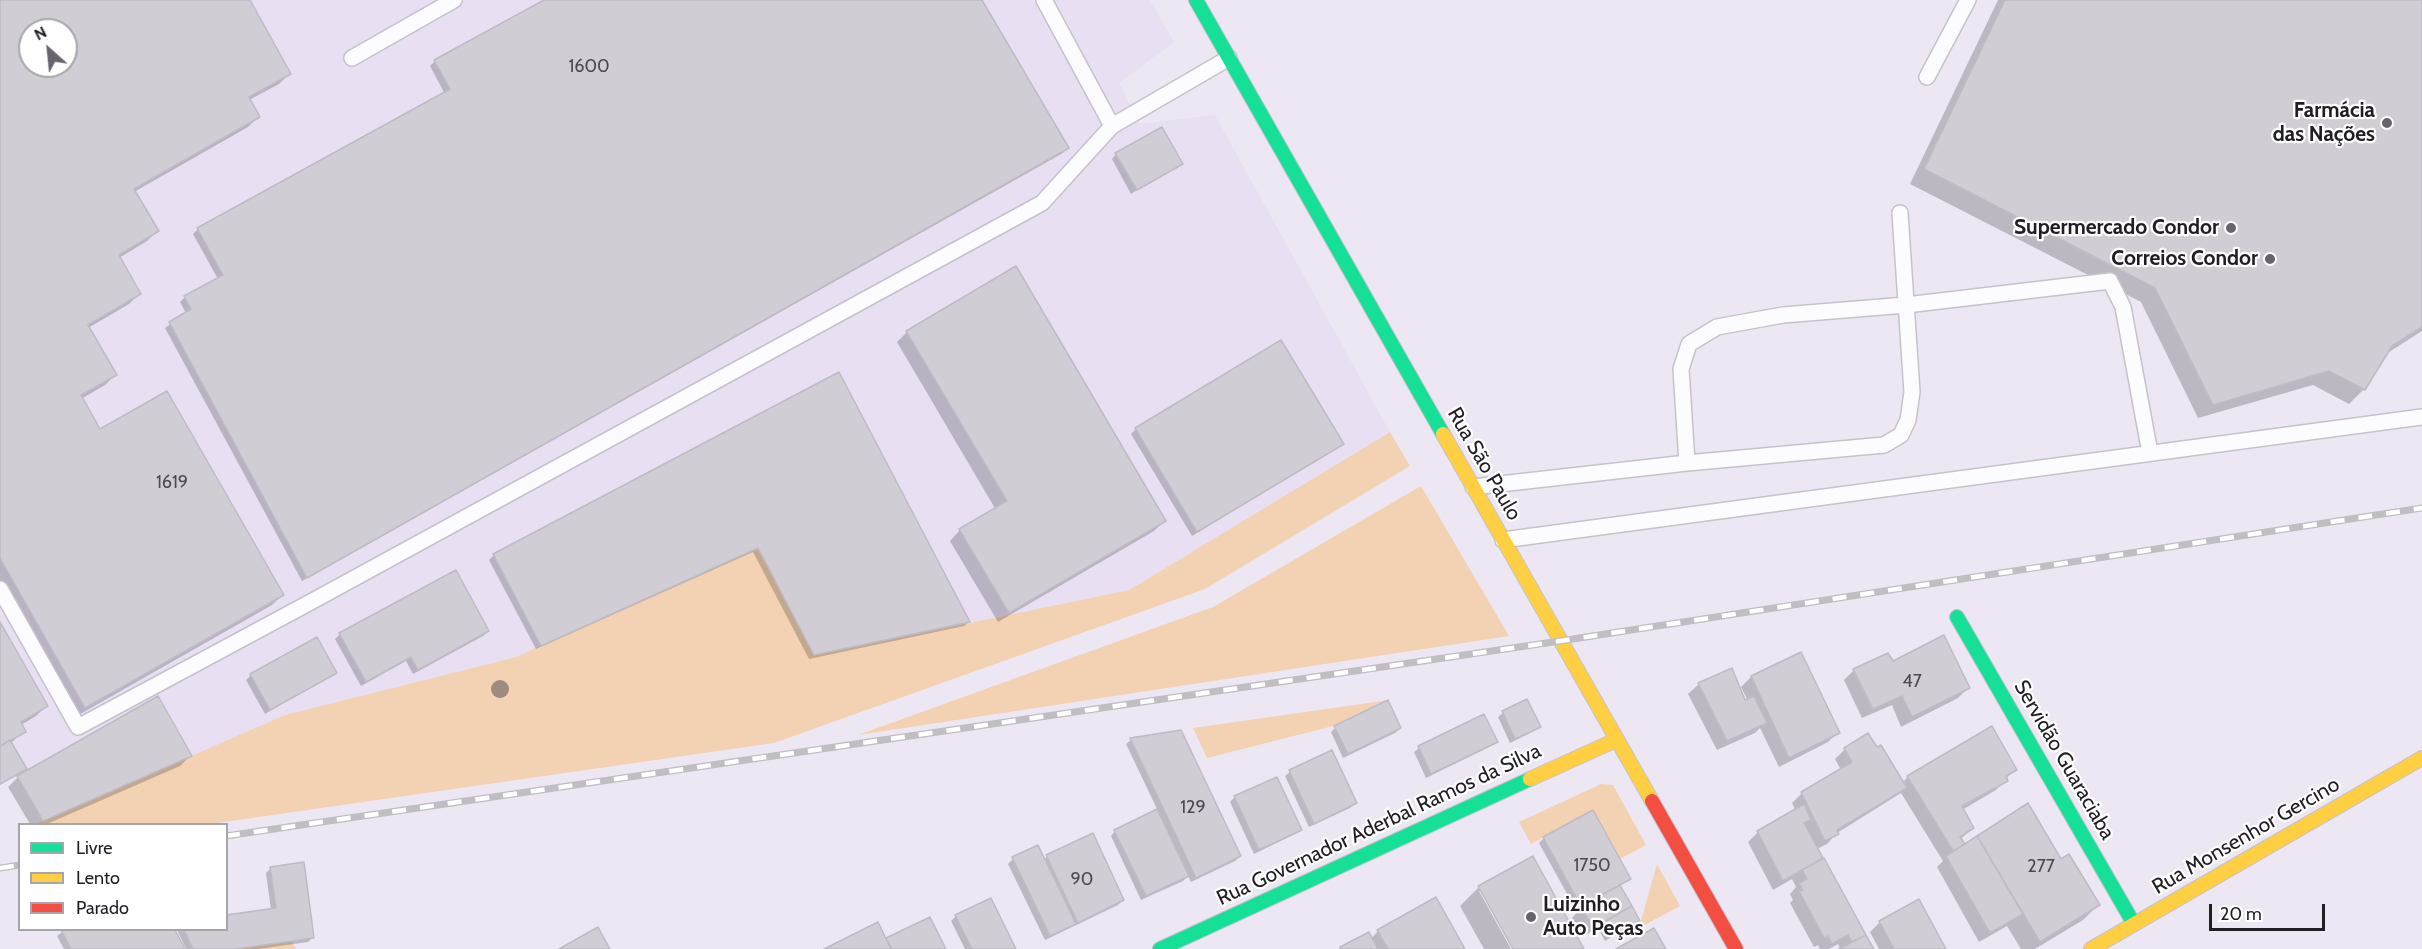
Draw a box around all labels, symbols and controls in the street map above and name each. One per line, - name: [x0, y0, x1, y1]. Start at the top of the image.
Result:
- north arrow: [18, 18, 78, 78]
- text: N: [31, 22, 50, 44]
- house number: 1600: [568, 56, 610, 78]
- place label: Farmácia das Nações: [2273, 98, 2375, 148]
- marker: Farmácia das Nações: [2380, 116, 2394, 130]
- place label: Supermercado Condor: [2014, 215, 2219, 241]
- marker: Supermercado Condor: [2224, 221, 2238, 235]
- place label: Correios Condor: [2111, 246, 2258, 272]
- marker: Correios Condor: [2263, 252, 2277, 266]
- street label: Rua São Paulo: [1442, 403, 1526, 525]
- house number: 1619: [156, 472, 188, 494]
- house number: 47: [1902, 671, 1922, 693]
- street label: Servidão Guaraciaba: [2008, 676, 2120, 844]
- street label: Rua Governador Aderbal Ramos da Silva: [1213, 739, 1545, 911]
- street label: Rua Monsenhor Gercino: [2148, 772, 2344, 900]
- house number: 129: [1180, 797, 1206, 819]
- legend: [18, 823, 228, 931]
- text: Livre: [76, 837, 112, 859]
- house number: 1750: [1573, 855, 1611, 877]
- house number: 277: [2027, 856, 2055, 878]
- text: Lento: [76, 867, 120, 889]
- house number: 90: [1071, 869, 1093, 891]
- place label: Luizinho Auto Peças: [1543, 892, 1643, 942]
- scale bar: [2212, 892, 2328, 930]
- text: Parado: [76, 897, 129, 919]
- text: 20 m: [2220, 903, 2262, 925]
- marker: Luizinho Auto Peças: [1524, 910, 1538, 924]

